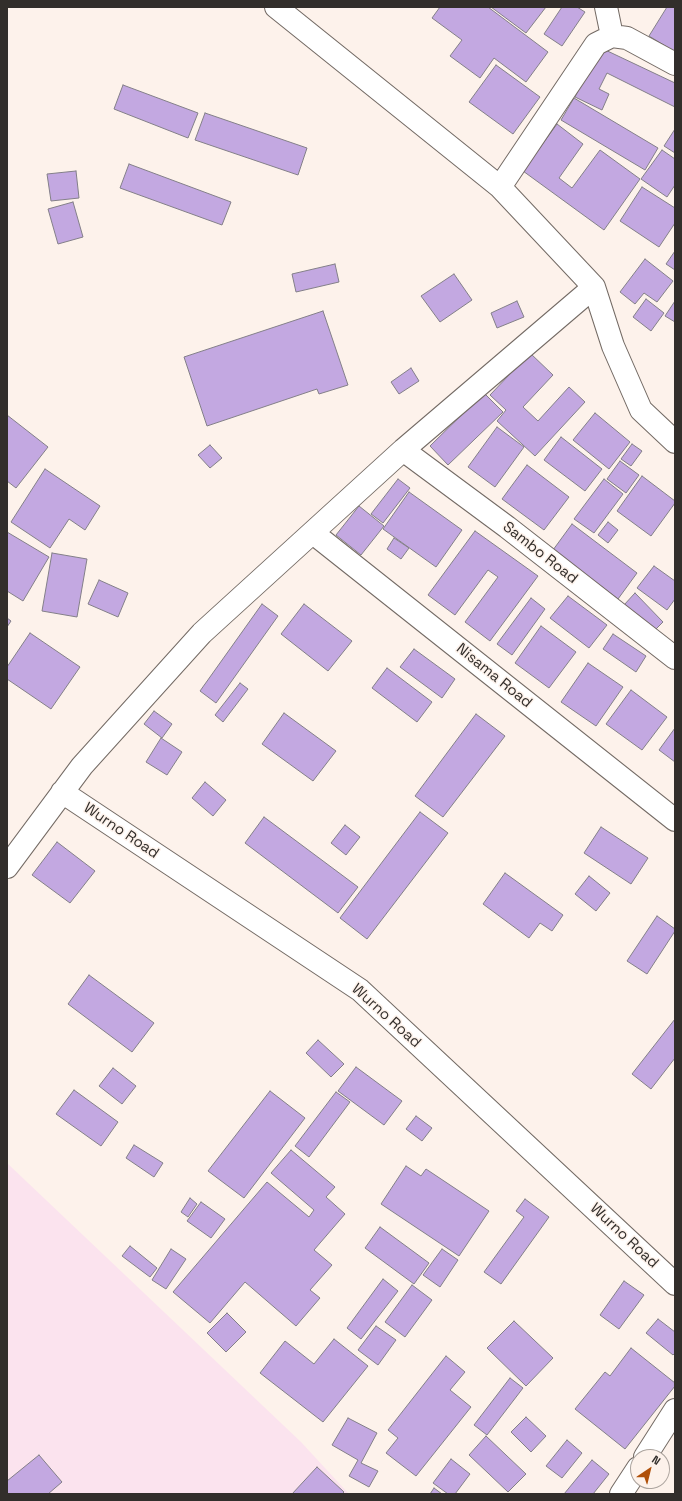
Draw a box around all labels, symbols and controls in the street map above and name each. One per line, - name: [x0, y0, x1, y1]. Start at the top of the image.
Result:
- street label: Sambo Road: [499, 518, 581, 588]
- street label: Nisama Road: [452, 640, 536, 712]
- street label: Wurno Road: [80, 799, 162, 863]
- street label: Wurno Road: [348, 980, 424, 1052]
- street label: Wurno Road: [586, 1200, 662, 1272]
- north arrow: [630, 1449, 670, 1489]
- text: N: [649, 1452, 663, 1468]

